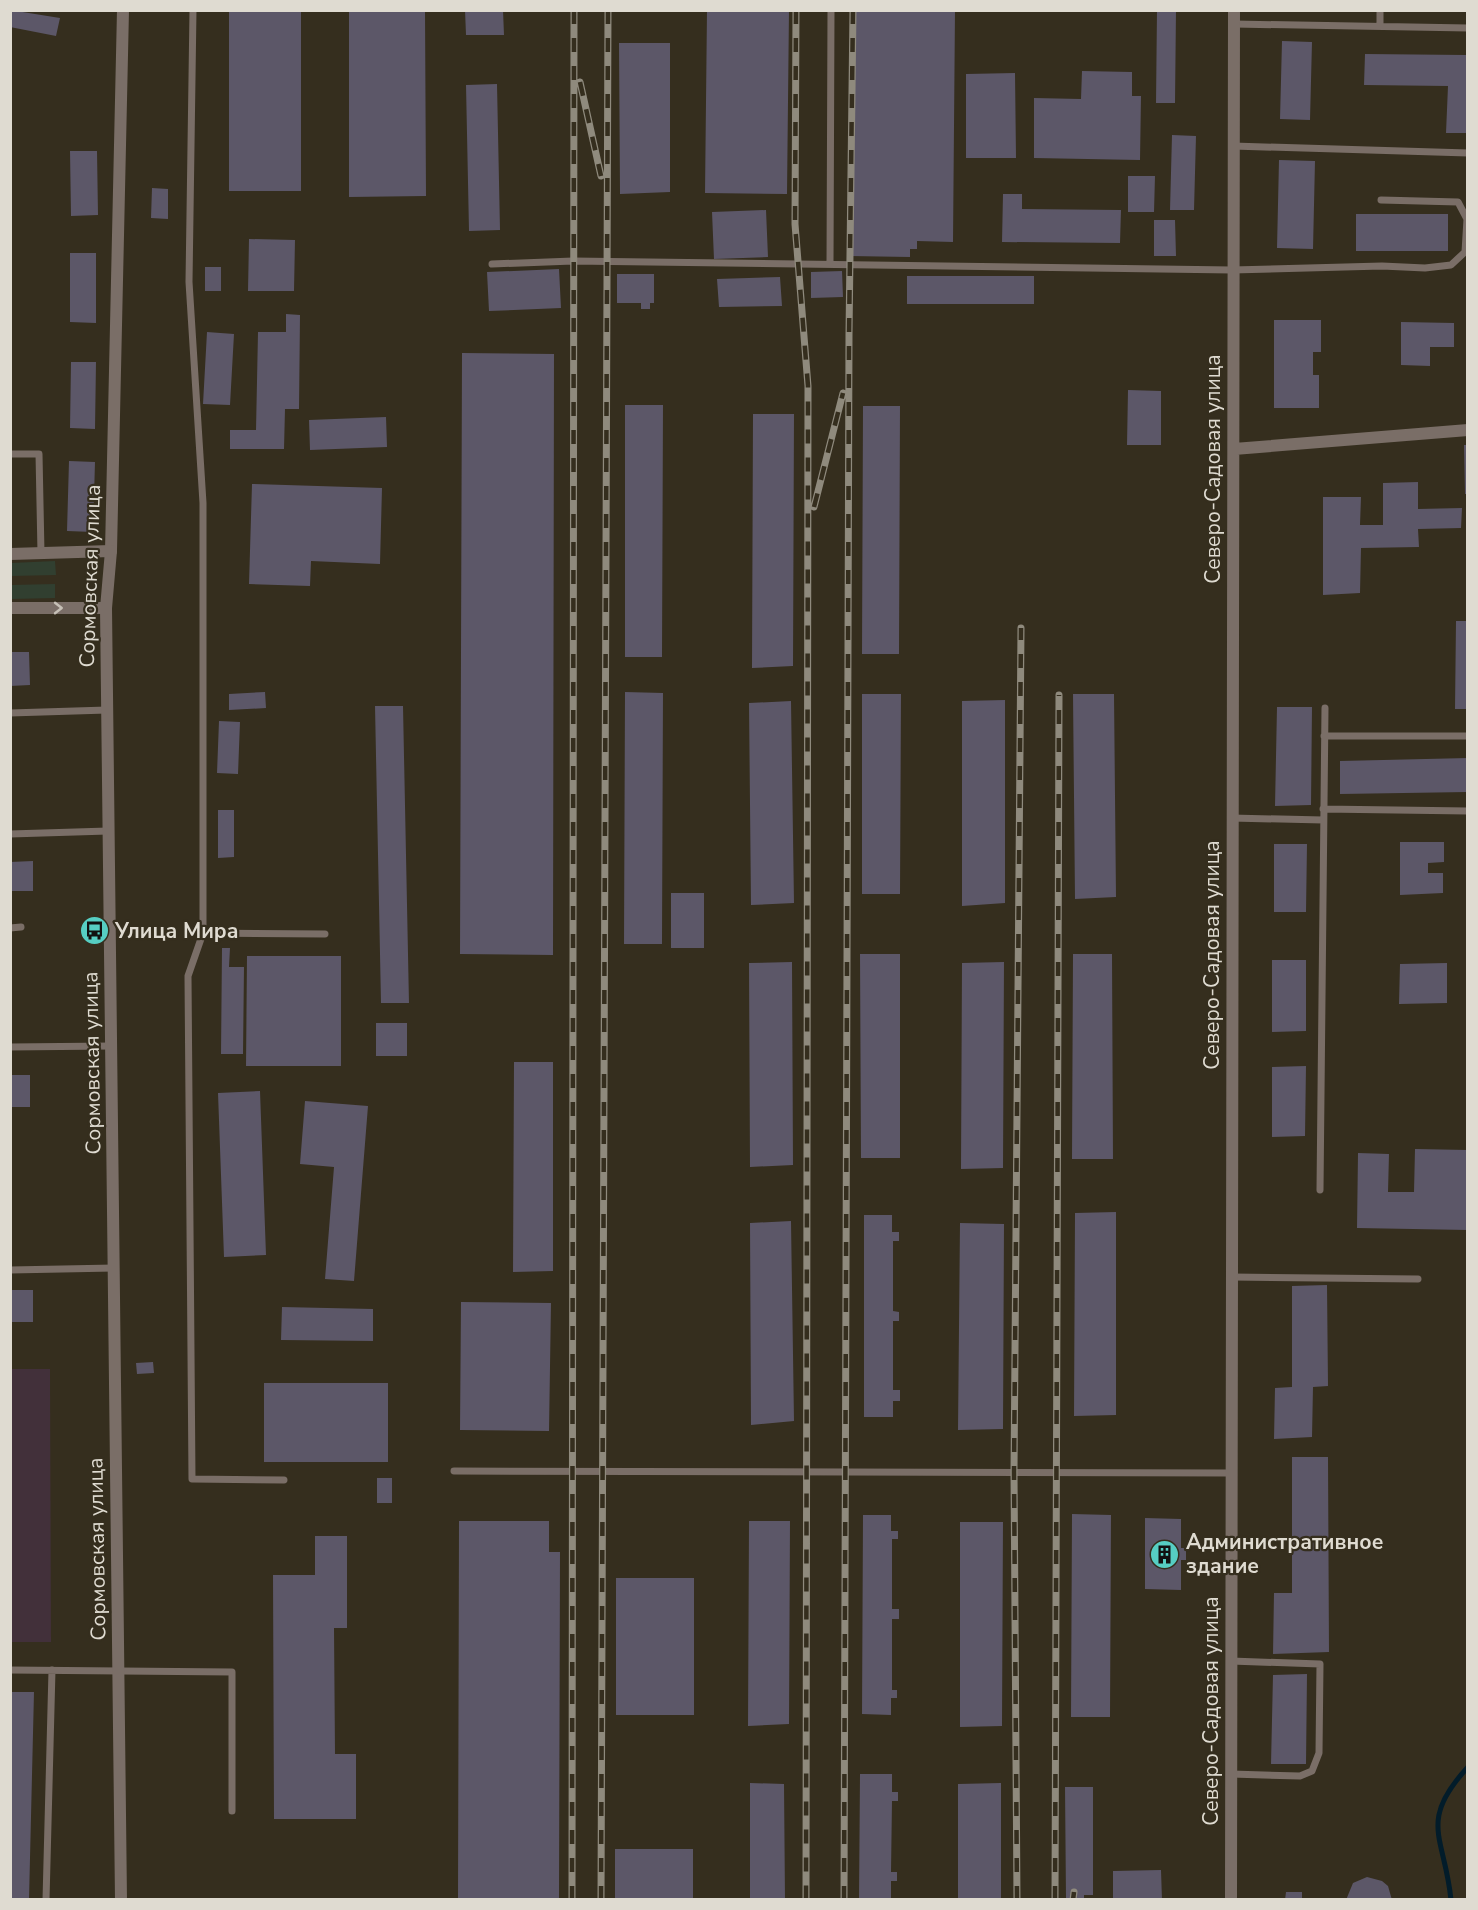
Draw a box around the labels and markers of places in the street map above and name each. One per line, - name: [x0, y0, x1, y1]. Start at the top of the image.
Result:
- bus stop icon: Улица Мира: [78, 915, 110, 947]
- place label: Улица Мира: [114, 917, 239, 945]
- place label: Административное здание: [1186, 1528, 1383, 1580]
- building icon: Административное здание: [1149, 1538, 1181, 1570]

